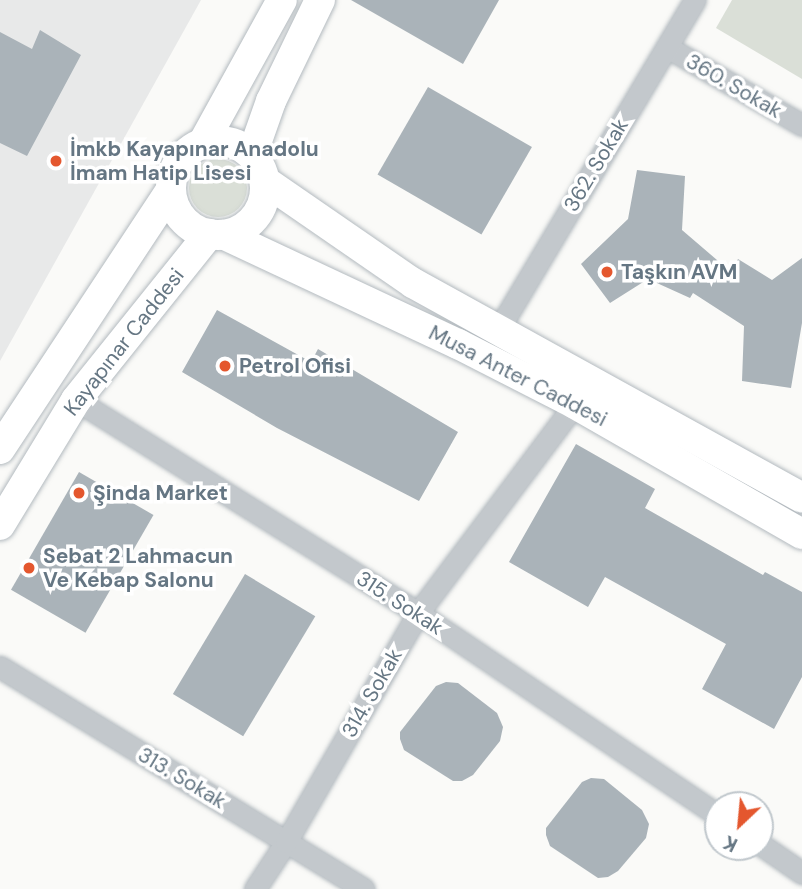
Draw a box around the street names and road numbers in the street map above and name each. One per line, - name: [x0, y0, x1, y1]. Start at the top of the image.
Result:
- street label: 360. Sokak: [682, 49, 786, 123]
- street label: 362. Sokak: [558, 114, 634, 216]
- street label: Kayapınar Caddesi: [59, 263, 189, 421]
- street label: Musa Anter Caddesi: [425, 320, 611, 432]
- street label: 315. Sokak: [352, 566, 448, 640]
- street label: 314. Sokak: [337, 644, 407, 742]
- street label: 313. Sokak: [134, 742, 230, 814]

